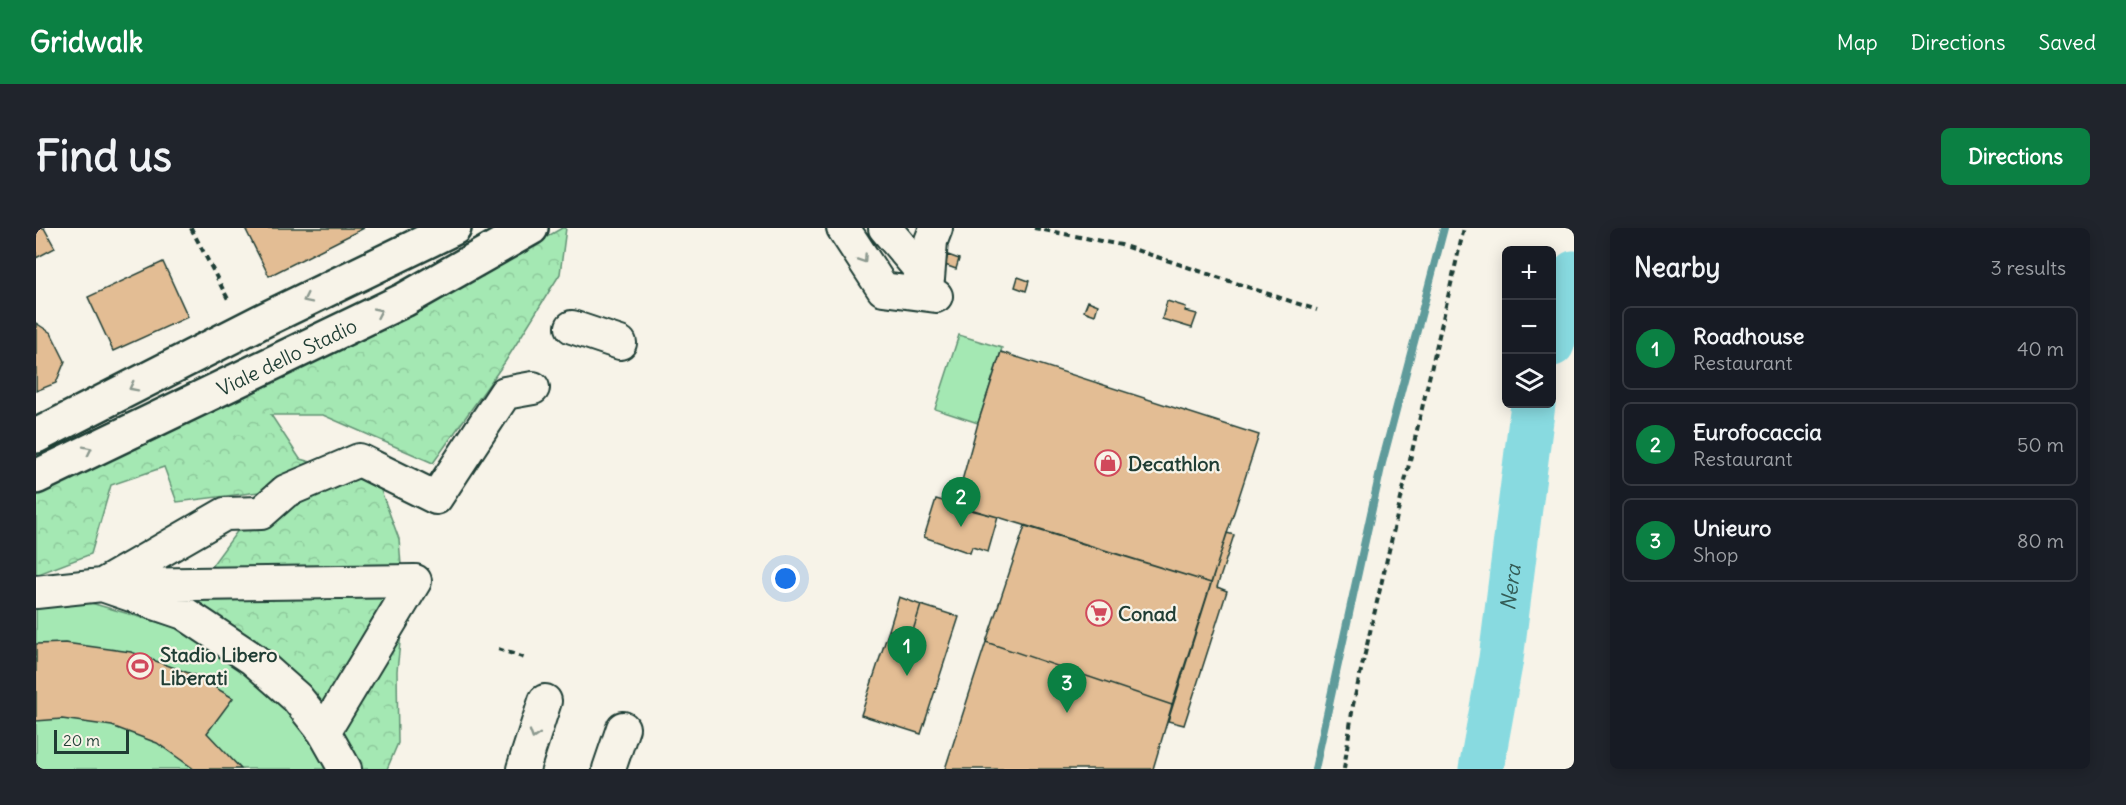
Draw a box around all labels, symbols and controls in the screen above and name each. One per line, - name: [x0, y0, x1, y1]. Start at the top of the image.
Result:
- text: Gridwalk: [30, 24, 143, 60]
- text: Map: [1837, 29, 1878, 56]
- text: Directions: [1911, 29, 2005, 56]
- text: Saved: [2038, 29, 2096, 56]
- button: Directions: [1941, 128, 2090, 185]
- text: Find us: [36, 130, 172, 182]
- map controls: [1502, 246, 1556, 408]
- button: +: [1502, 246, 1556, 300]
- text: Nearby: [1634, 251, 1720, 284]
- one-way arrow: [856, 252, 867, 263]
- text: 3 results: [1990, 255, 2066, 280]
- one-way arrow: [303, 292, 314, 304]
- button: −: [1502, 300, 1556, 354]
- one-way arrow: [371, 308, 382, 319]
- street label: Viale dello Stadio: [213, 312, 361, 401]
- text: Roadhouse: [1693, 322, 1804, 350]
- text: 1: [1652, 336, 1659, 361]
- text: 40 m: [2017, 336, 2064, 361]
- text: Restaurant: [1693, 350, 1792, 375]
- button: layers: [1502, 354, 1556, 408]
- one-way arrow: [128, 380, 139, 391]
- text: Eurofocaccia: [1693, 418, 1822, 446]
- text: 2: [1650, 432, 1661, 457]
- text: 50 m: [2017, 432, 2064, 457]
- one-way arrow: [82, 446, 93, 458]
- text: Restaurant: [1693, 446, 1792, 471]
- shop icon: Decathlon: [1093, 448, 1123, 478]
- place label: Decathlon: [1128, 451, 1220, 476]
- pin: 2: [942, 478, 980, 527]
- text: Unieuro: [1693, 514, 1771, 542]
- text: 3: [1650, 528, 1661, 553]
- text: 80 m: [2017, 528, 2064, 553]
- text: Shop: [1693, 542, 1738, 567]
- water label: Nera: [1494, 562, 1526, 612]
- your location: [771, 564, 800, 593]
- supermarket icon: Conad: [1084, 598, 1114, 628]
- place label: Conad: [1118, 601, 1177, 626]
- pin: 1: [888, 626, 926, 676]
- place label: Stadio Libero Liberati: [160, 642, 278, 690]
- sports icon: Stadio Libero Liberati: [125, 651, 155, 681]
- pin: 3: [1048, 664, 1086, 713]
- scale bar: [54, 727, 129, 754]
- one-way arrow: [529, 729, 541, 740]
- text: 20 m: [63, 730, 100, 750]

